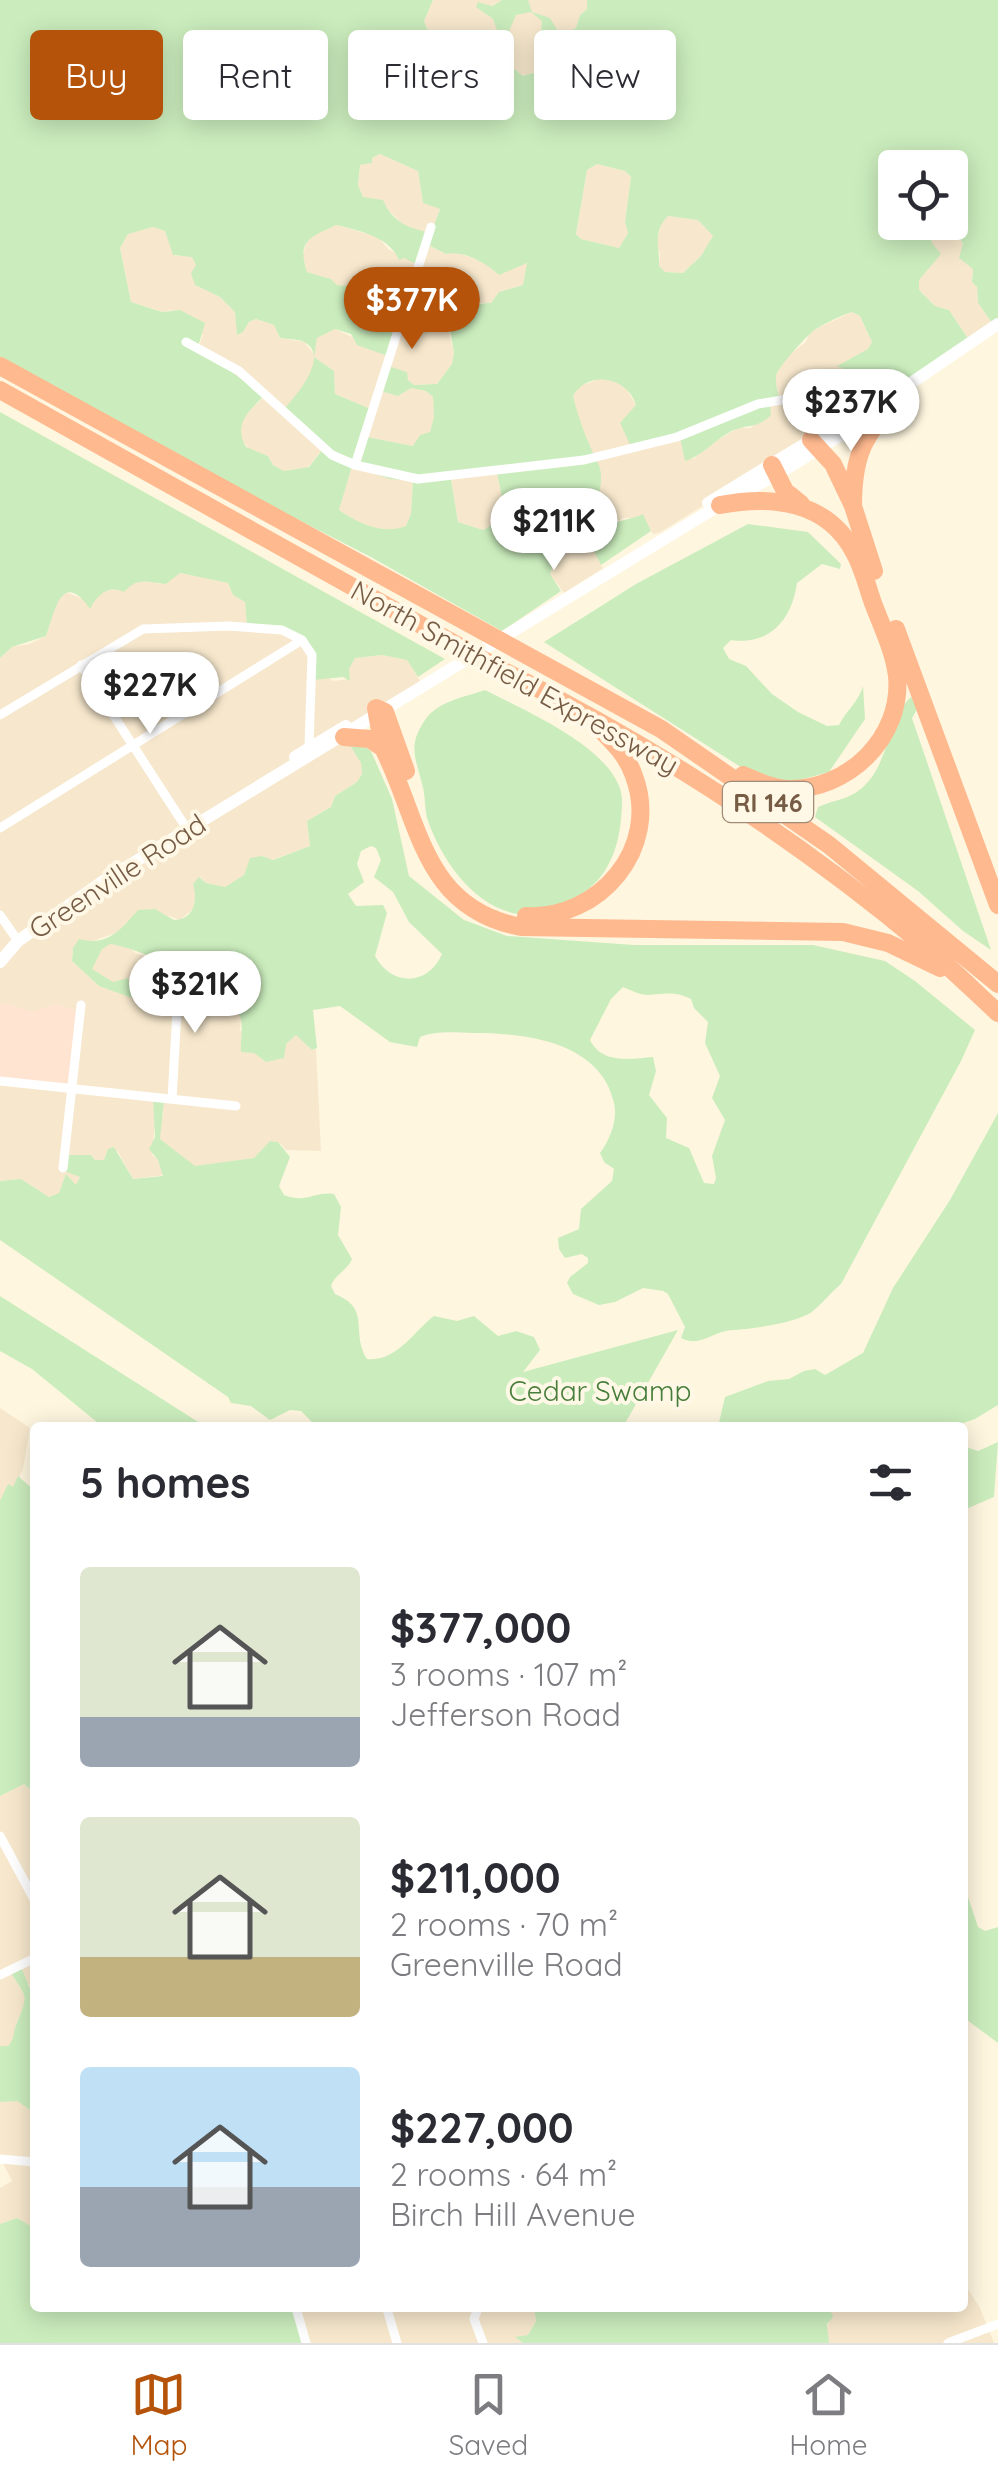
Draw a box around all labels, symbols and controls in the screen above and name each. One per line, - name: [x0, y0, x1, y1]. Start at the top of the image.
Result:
- chip: Buy: [30, 30, 163, 120]
- chip: Rent: [183, 30, 328, 120]
- chip: Filters: [348, 30, 514, 120]
- chip: New: [534, 30, 676, 120]
- map controls: [878, 150, 968, 240]
- button: locate: [878, 150, 968, 240]
- pin: $377K: [342, 267, 482, 352]
- text: $377K: [366, 279, 458, 319]
- pin: $237K: [781, 369, 921, 454]
- text: $237K: [804, 381, 898, 421]
- pin: $211K: [484, 488, 624, 573]
- text: $211K: [512, 500, 596, 540]
- street label: North Smithfield Expressway: [345, 572, 685, 782]
- pin: $227K: [80, 652, 220, 737]
- text: $227K: [103, 664, 197, 704]
- road number: RI 146: [723, 782, 813, 822]
- street label: Greenville Road: [22, 806, 212, 946]
- pin: $321K: [125, 951, 265, 1036]
- text: $321K: [151, 963, 239, 1003]
- park label: Cedar Swamp: [509, 1373, 691, 1408]
- icon: filters: [863, 1455, 918, 1510]
- text: 5 homes: [80, 1456, 251, 1509]
- text: $377,000: [390, 1601, 571, 1654]
- icon: home: [160, 1607, 280, 1727]
- text: 3 rooms · 107 m²: [390, 1654, 627, 1694]
- text: Jefferson Road: [390, 1694, 621, 1734]
- text: $211,000: [390, 1851, 561, 1904]
- icon: home: [160, 1857, 280, 1977]
- text: 2 rooms · 70 m²: [390, 1904, 618, 1944]
- text: Greenville Road: [390, 1944, 623, 1984]
- text: $227,000: [390, 2101, 574, 2154]
- icon: home: [160, 2107, 280, 2227]
- text: 2 rooms · 64 m²: [390, 2154, 617, 2194]
- text: Birch Hill Avenue: [390, 2194, 636, 2234]
- tab: Map: [130, 2367, 188, 2462]
- tab: Saved: [448, 2367, 528, 2462]
- tab: Home: [789, 2367, 868, 2462]

